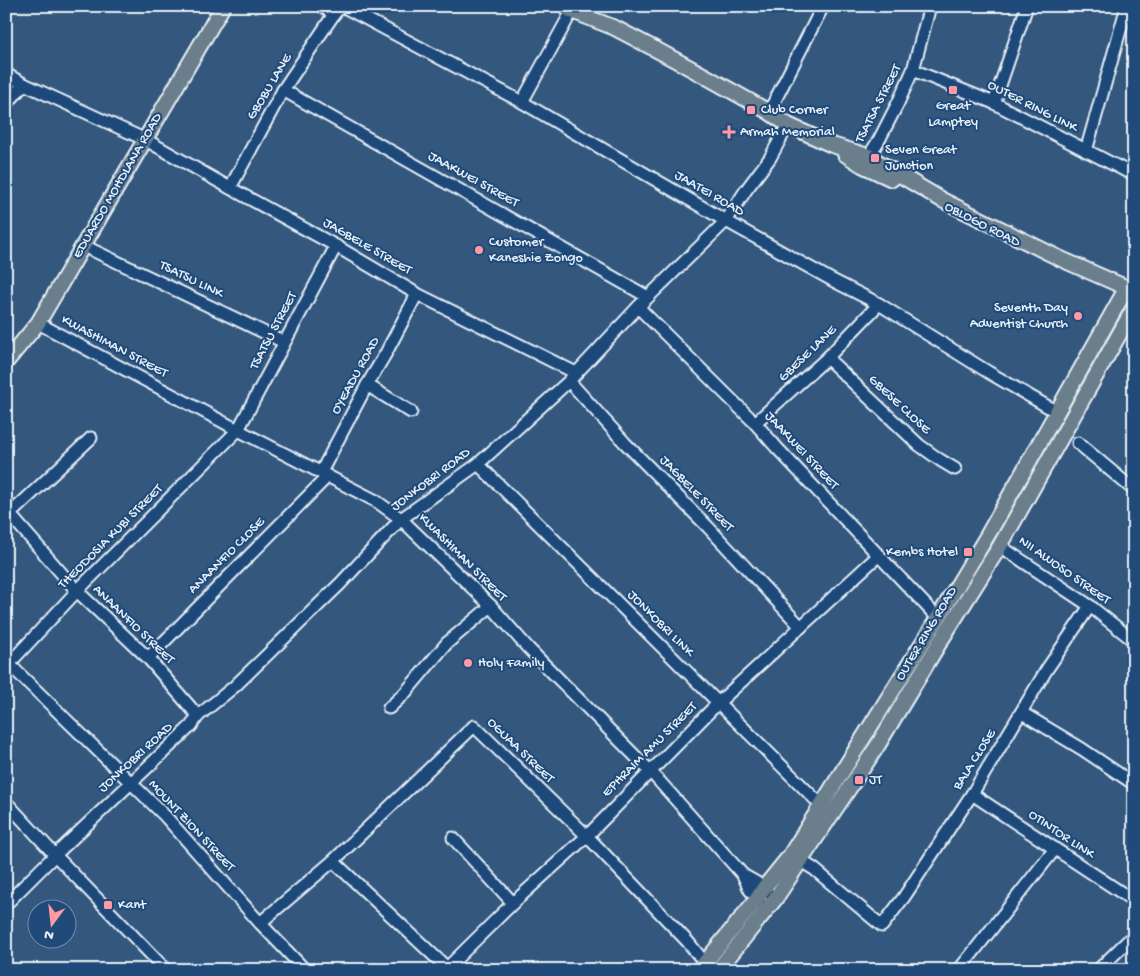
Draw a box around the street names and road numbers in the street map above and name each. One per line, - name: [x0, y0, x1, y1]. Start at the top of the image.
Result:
- street label: GBOBU LANE: [244, 50, 297, 123]
- street label: TSATSA STREET: [852, 61, 906, 147]
- street label: OUTER RING LINK: [984, 77, 1081, 138]
- street label: EDUARDO MOHDLANA ROAD: [69, 110, 167, 262]
- street label: JAAKWEI STREET: [425, 148, 522, 212]
- street label: JAATEI ROAD: [671, 167, 748, 221]
- street label: OBLOGO ROAD: [941, 199, 1024, 252]
- street label: JAGBELE STREET: [320, 215, 415, 280]
- street label: TSATSU LINK: [155, 257, 227, 303]
- street label: TSATSU STREET: [246, 289, 302, 374]
- street label: KWASHIMAN STREET: [58, 312, 171, 383]
- street label: GBESE LANE: [775, 321, 842, 386]
- street label: OYEADU ROAD: [328, 334, 385, 418]
- street label: GBESE CLOSE: [864, 372, 935, 439]
- street label: JAAKWEI STREET: [760, 408, 842, 494]
- street label: JONKOBRI ROAD: [388, 444, 475, 516]
- street label: JAGBELE STREET: [655, 452, 737, 536]
- street label: THEODOSIA KUBI STREET: [54, 481, 167, 594]
- street label: KWASHIMAN STREET: [414, 510, 510, 606]
- street label: ANAANFIO CLOSE: [185, 513, 270, 598]
- street label: NII AWOSO STREET: [1015, 533, 1114, 609]
- street label: ANAANFIO STREET: [88, 582, 178, 669]
- street label: OUTER RING ROAD: [892, 583, 962, 684]
- street label: JONKOBRI LINK: [623, 587, 698, 662]
- street label: EPHRAIM AMU STREET: [599, 698, 702, 801]
- street label: OGUAA STREET: [483, 715, 558, 788]
- street label: JONKOBRI ROAD: [95, 719, 177, 797]
- street label: BALA CLOSE: [949, 725, 1001, 794]
- street label: MOUNT ZION STREET: [144, 777, 238, 876]
- street label: OTINTOR LINK: [1025, 807, 1098, 864]

